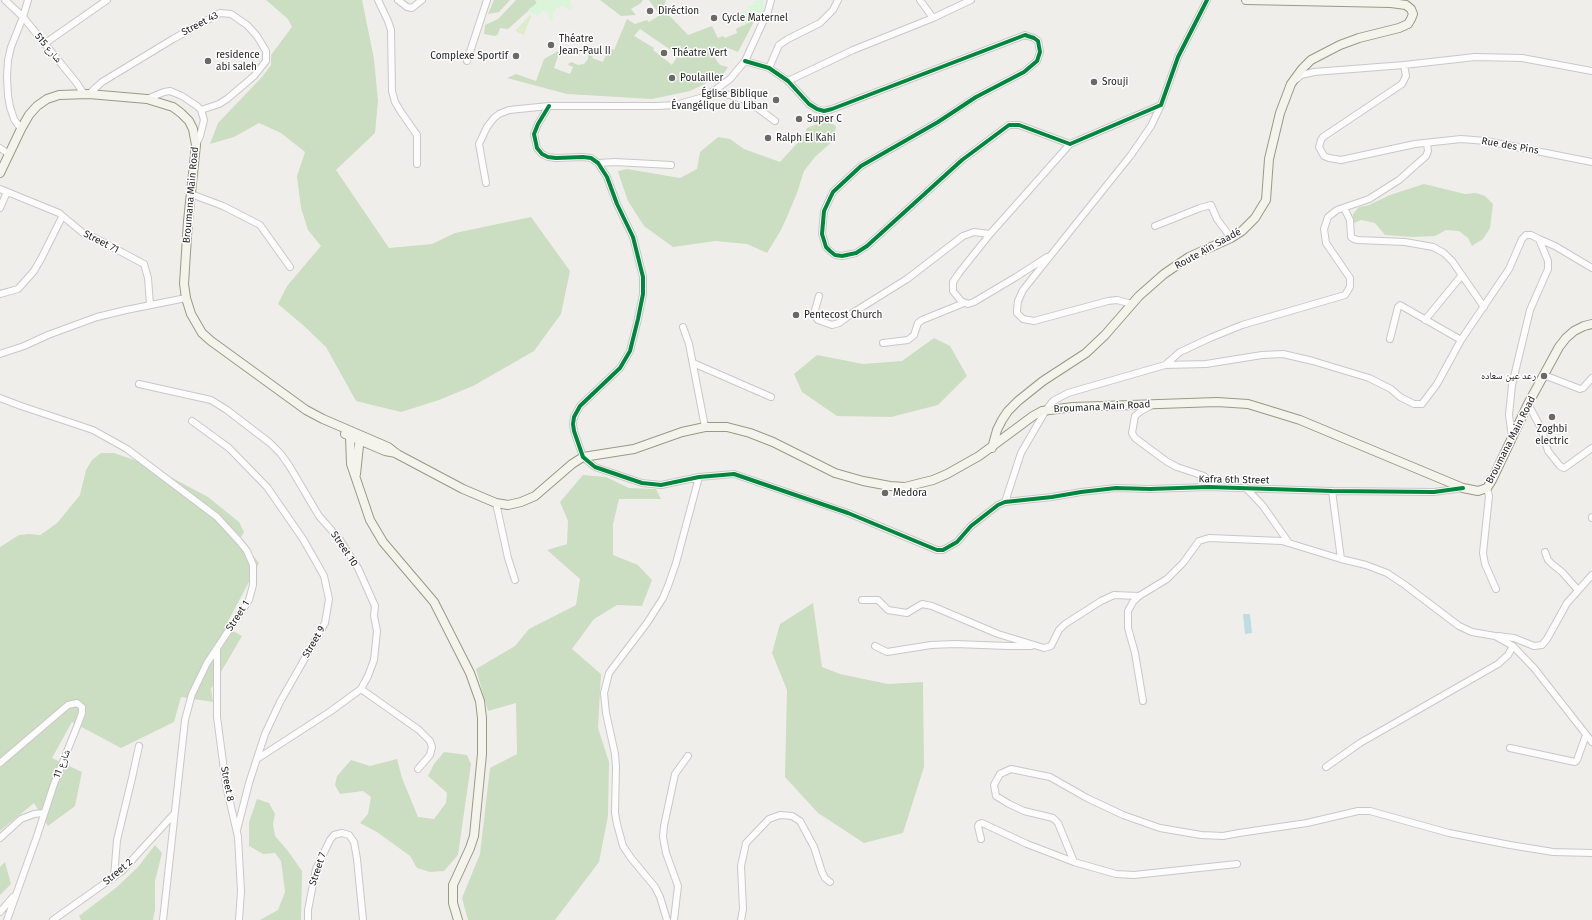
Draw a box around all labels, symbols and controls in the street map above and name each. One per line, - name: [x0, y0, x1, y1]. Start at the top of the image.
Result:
- place label: Diréction: [658, 5, 699, 17]
- marker: Diréction: [645, 6, 655, 16]
- street label: Street 43: [180, 9, 220, 39]
- place label: Cycle Maternel: [722, 12, 788, 24]
- marker: Cycle Maternel: [709, 13, 719, 23]
- street label: شارع 515: [32, 31, 64, 65]
- place label: Théatre Jean-Paul II: [559, 33, 611, 56]
- marker: Théatre Jean-Paul II: [546, 40, 556, 50]
- place label: Théatre Vert: [672, 47, 727, 59]
- marker: Théatre Vert: [659, 48, 669, 58]
- place label: residence abi saleh: [216, 49, 260, 72]
- place label: Complexe Sportif: [430, 50, 508, 62]
- marker: Complexe Sportif: [511, 51, 521, 61]
- marker: residence abi saleh: [203, 56, 213, 66]
- place label: Poulailler: [680, 72, 723, 84]
- marker: Poulailler: [667, 73, 677, 83]
- place label: Srouji: [1102, 76, 1128, 88]
- marker: Srouji: [1089, 77, 1099, 87]
- place label: Église Biblique Évangélique du Liban: [671, 88, 768, 112]
- marker: Église Biblique Évangélique du Liban: [771, 95, 781, 105]
- place label: Super C: [807, 113, 842, 125]
- marker: Super C: [794, 114, 804, 124]
- place label: Ralph El Kahi: [776, 132, 835, 144]
- marker: Ralph El Kahi: [763, 133, 773, 143]
- street label: Rue des Pins: [1480, 135, 1540, 157]
- street label: Broumana Main Road: [181, 146, 201, 244]
- street label: Route Aïn Saadé: [1173, 226, 1243, 272]
- street label: Street 71: [81, 228, 121, 256]
- place label: Pentecost Church: [804, 309, 882, 321]
- marker: Pentecost Church: [791, 310, 801, 320]
- place label: رعد عين سعاده: [1481, 370, 1536, 382]
- marker: رعد عين سعاده: [1539, 371, 1549, 381]
- street label: Broumana Main Road: [1484, 394, 1538, 486]
- street label: Broumana Main Road: [1053, 398, 1151, 416]
- marker: Zoghbi electric: [1547, 412, 1557, 422]
- place label: Zoghbi electric: [1535, 423, 1569, 446]
- street label: Kafra 6th Street: [1199, 473, 1269, 487]
- place label: Medora: [893, 487, 927, 499]
- marker: Medora: [880, 488, 890, 498]
- street label: Street 10: [328, 529, 360, 569]
- street label: Street 1: [224, 598, 252, 634]
- street label: Street 9: [300, 624, 328, 660]
- street label: شارع 11: [51, 748, 73, 780]
- street label: Street 8: [218, 766, 236, 802]
- street label: Street 7: [307, 851, 329, 887]
- street label: Street 2: [101, 856, 135, 888]

